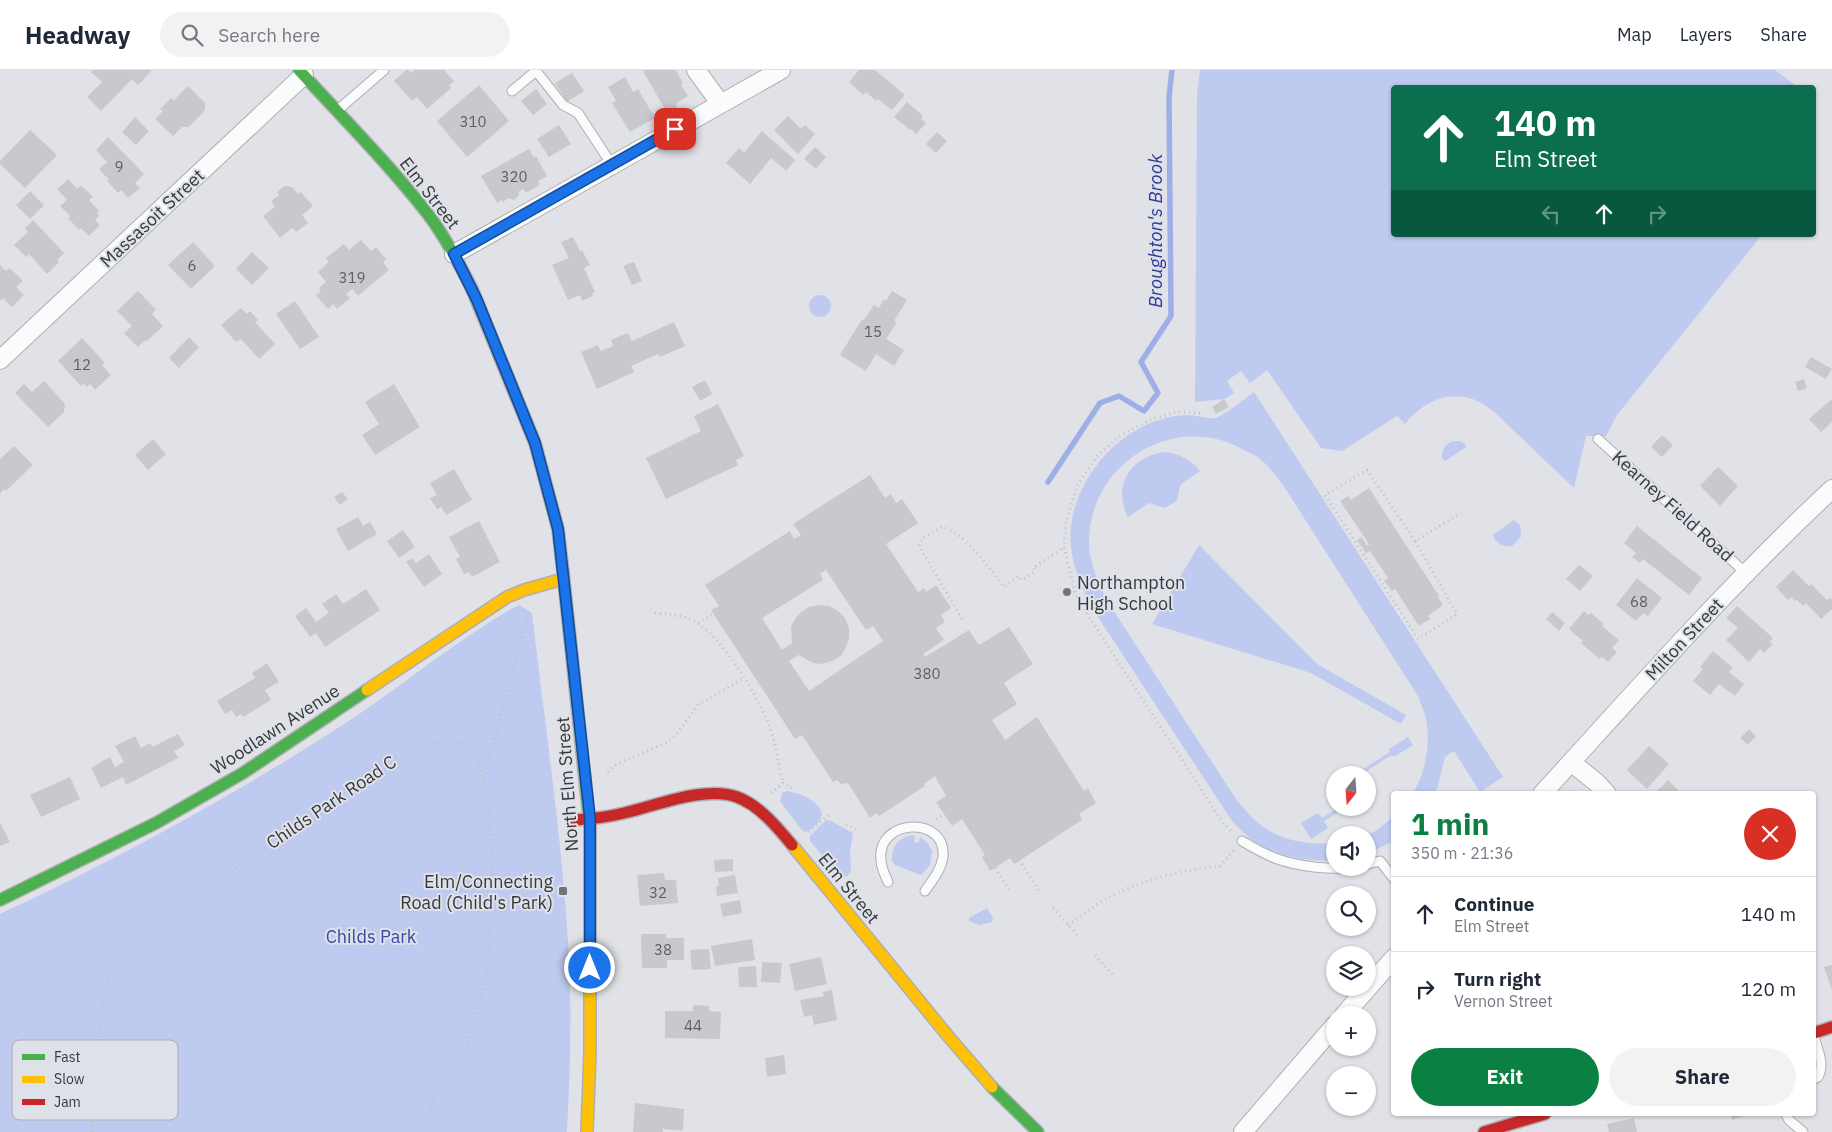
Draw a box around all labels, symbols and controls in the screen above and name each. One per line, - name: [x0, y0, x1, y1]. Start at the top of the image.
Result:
- search box: [160, 12, 510, 57]
- text: Headway: [25, 19, 130, 51]
- icon: search: [178, 21, 206, 49]
- text: Search here: [218, 23, 320, 47]
- text: Map: [1617, 23, 1652, 46]
- text: Layers: [1680, 23, 1732, 46]
- text: Share: [1760, 23, 1807, 46]
- text: 140 m: [1494, 100, 1597, 146]
- icon: ahead: [1411, 105, 1476, 170]
- pin: [654, 108, 696, 150]
- house number: 310: [459, 112, 487, 131]
- icon: arrive: [661, 115, 689, 143]
- text: Elm Street: [1494, 144, 1598, 173]
- street label: Elm Street: [395, 153, 465, 233]
- water label: Broughton's Brook: [1143, 153, 1167, 308]
- house number: 9: [114, 157, 124, 176]
- street label: Massasoit Street: [95, 164, 209, 272]
- house number: 320: [500, 167, 528, 186]
- icon: left: [1537, 200, 1565, 228]
- icon: ahead: [1590, 200, 1618, 228]
- icon: right: [1643, 200, 1671, 228]
- house number: 6: [187, 256, 197, 275]
- house number: 319: [338, 268, 366, 287]
- house number: 15: [864, 322, 882, 341]
- house number: 12: [73, 355, 91, 374]
- street label: Kearney Field Road: [1607, 445, 1739, 567]
- place label: Northampton High School: [1077, 571, 1185, 615]
- marker: Northampton High School: [1061, 586, 1073, 598]
- house number: 68: [1630, 592, 1648, 611]
- street label: Milton Street: [1640, 593, 1728, 685]
- house number: 380: [913, 664, 941, 683]
- street label: Woodlawn Avenue: [206, 679, 344, 779]
- street label: North Elm Street: [551, 716, 583, 852]
- street label: Childs Park Road C: [262, 750, 400, 854]
- north arrow: [1326, 766, 1376, 816]
- map controls: [1326, 766, 1376, 1116]
- text: 1 min: [1411, 804, 1489, 843]
- button: close: [1744, 808, 1796, 860]
- button: sound: [1326, 826, 1376, 876]
- text: 350 m · 21:36: [1411, 843, 1513, 863]
- street label: Elm Street: [813, 848, 885, 928]
- place label: Elm/Connecting Road (Child's Park): [400, 870, 553, 914]
- house number: 32: [649, 883, 667, 902]
- marker: Elm/Connecting Road (Child's Park): [557, 885, 569, 897]
- button: search: [1326, 886, 1376, 936]
- text: Continue: [1454, 892, 1534, 916]
- icon: ahead: [1411, 900, 1439, 928]
- text: 140 m: [1741, 902, 1796, 926]
- text: Elm Street: [1454, 916, 1529, 936]
- park label: Childs Park: [326, 925, 417, 948]
- house number: 38: [654, 940, 672, 959]
- position arrow: [563, 941, 615, 993]
- button: layers: [1326, 946, 1376, 996]
- text: Turn right: [1454, 967, 1541, 991]
- icon: right: [1411, 975, 1439, 1003]
- text: 120 m: [1741, 977, 1796, 1001]
- text: Vernon Street: [1454, 991, 1553, 1011]
- button: +: [1326, 1006, 1376, 1056]
- house number: 44: [684, 1016, 702, 1035]
- legend: [12, 1040, 178, 1120]
- text: Fast: [54, 1048, 80, 1066]
- button: Exit: [1411, 1048, 1599, 1106]
- button: Share: [1609, 1048, 1796, 1106]
- button: −: [1326, 1066, 1376, 1116]
- text: Slow: [54, 1070, 85, 1088]
- text: Jam: [54, 1093, 81, 1111]

